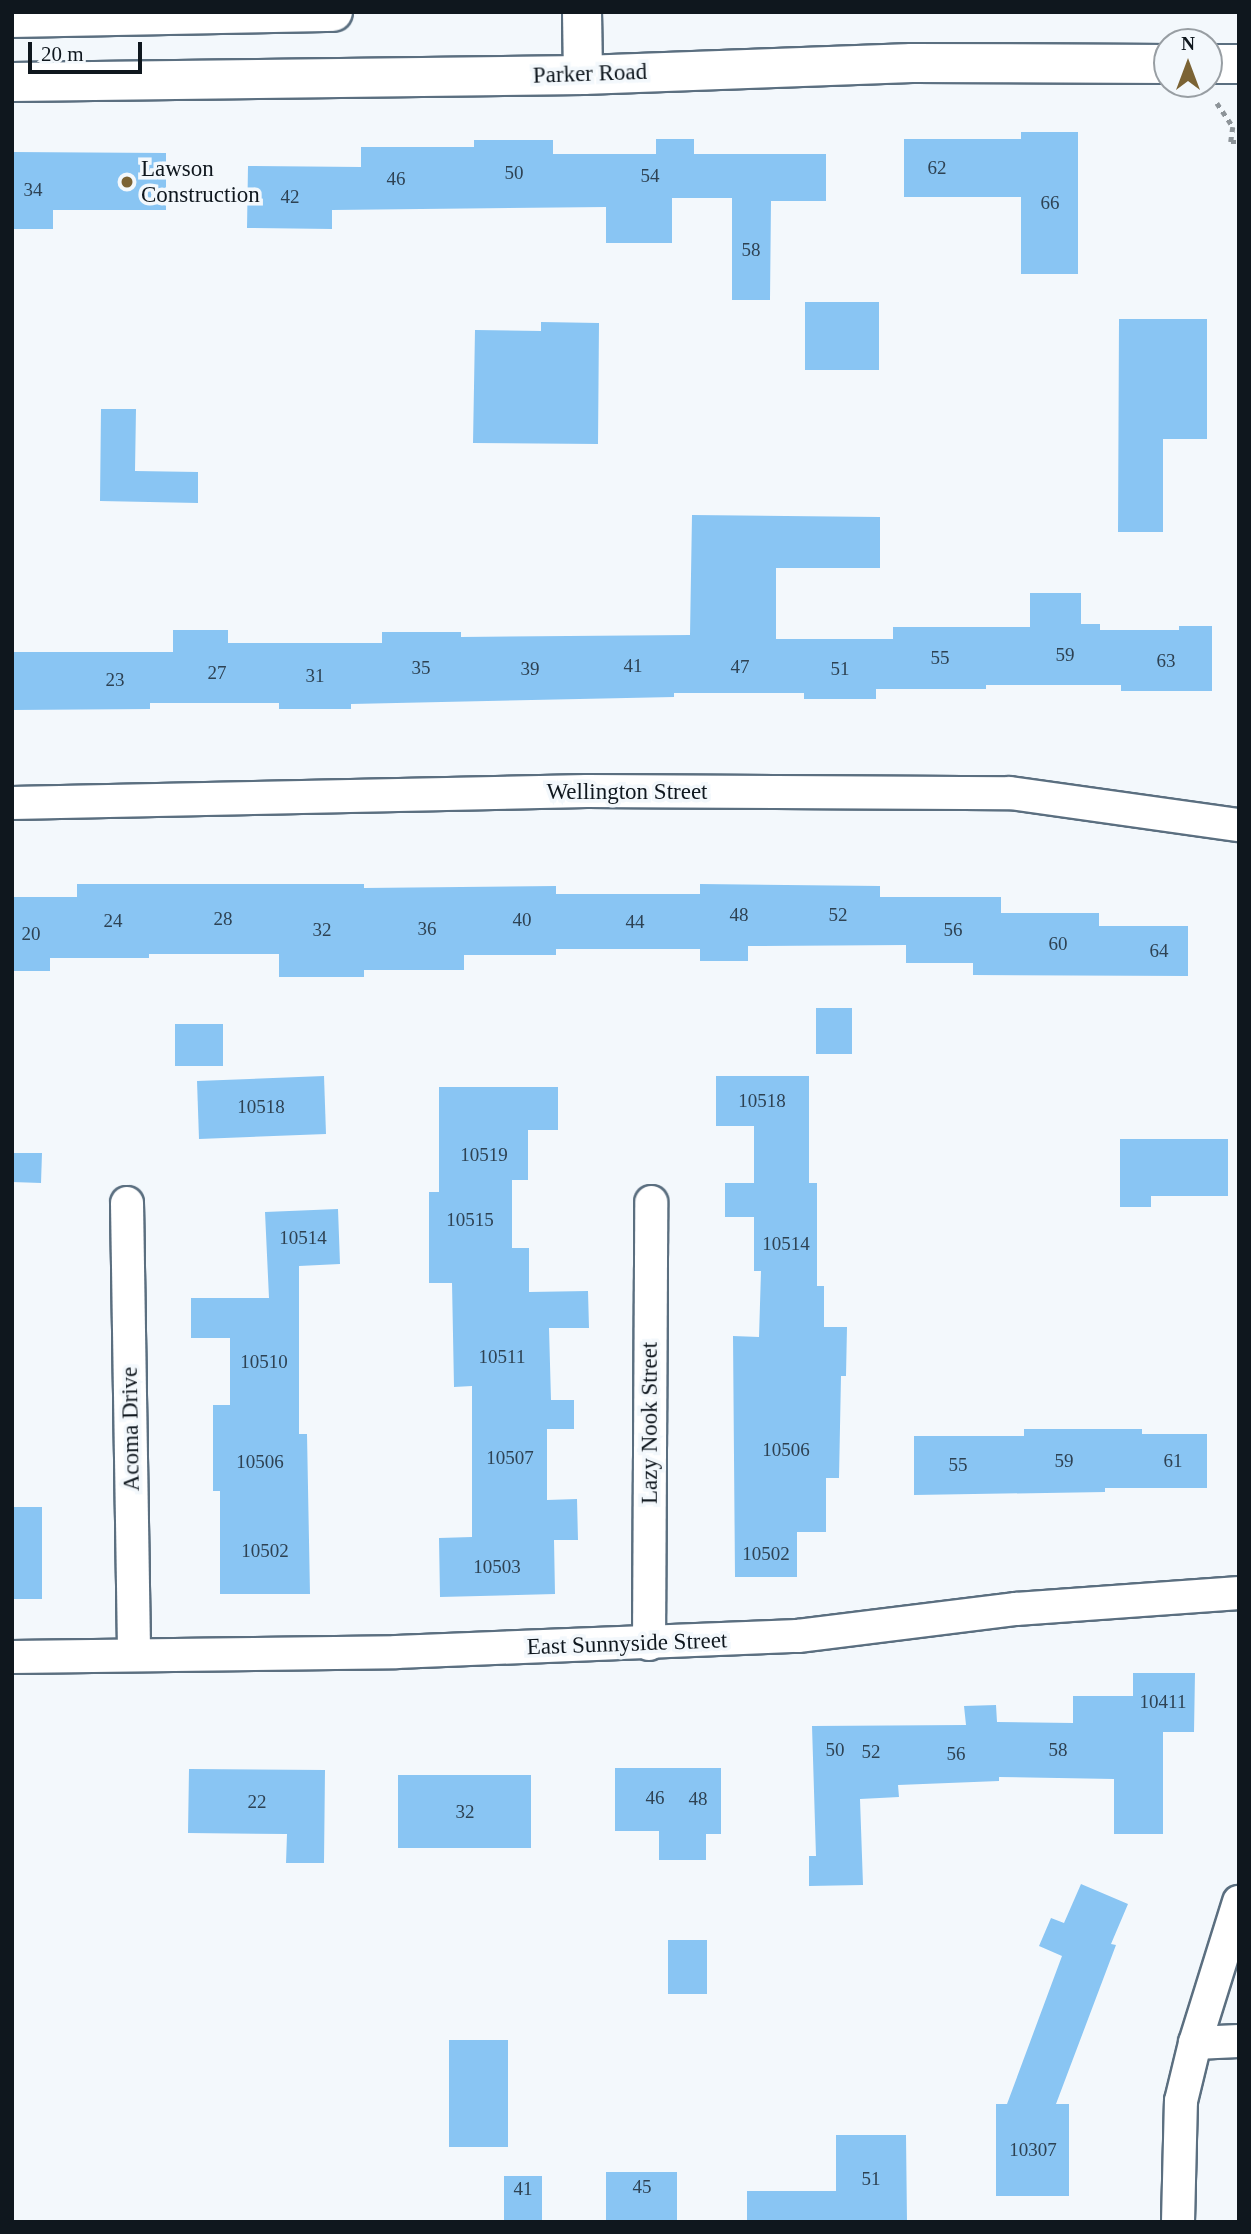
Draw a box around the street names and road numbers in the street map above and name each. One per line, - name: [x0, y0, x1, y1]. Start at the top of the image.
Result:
- street label: Parker Road: [532, 58, 648, 90]
- street label: Wellington Street: [546, 778, 708, 806]
- street label: Lazy Nook Street: [636, 1342, 664, 1504]
- street label: Acoma Drive: [116, 1367, 146, 1491]
- street label: East Sunnyside Street: [526, 1627, 728, 1661]

